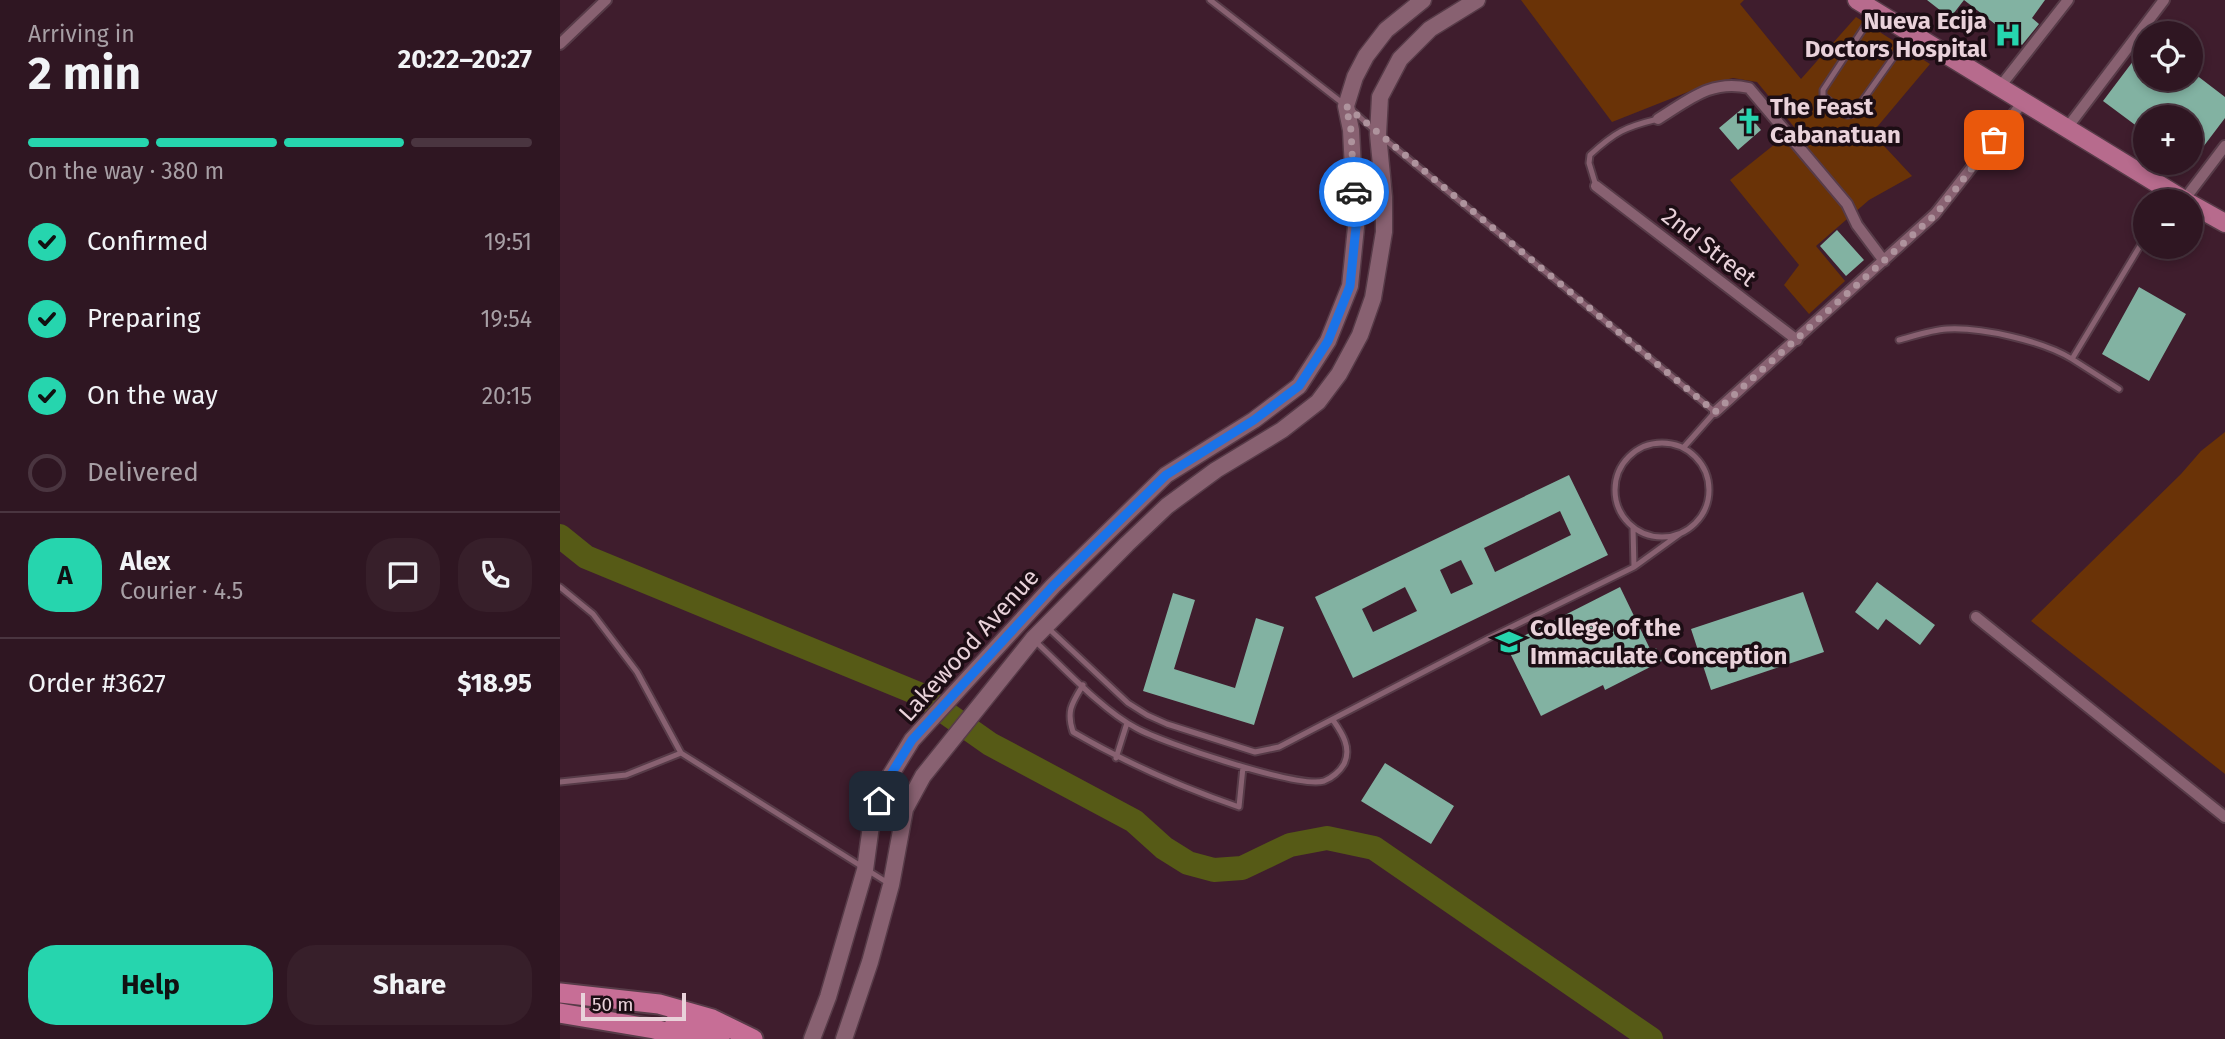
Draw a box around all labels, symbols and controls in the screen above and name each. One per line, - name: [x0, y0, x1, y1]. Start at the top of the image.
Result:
- place label: Nueva Ecija Doctors Hospital: [1805, 7, 1988, 63]
- text: Arriving in: [28, 20, 135, 48]
- hospital icon: Nueva Ecija Doctors Hospital: [1993, 20, 2023, 50]
- map controls: [2133, 21, 2203, 259]
- button: locate: [2133, 21, 2203, 91]
- text: 20:22–20:27: [398, 44, 532, 75]
- text: 2 min: [28, 46, 141, 101]
- place label: The Feast Cabanatuan: [1770, 93, 1901, 149]
- button: +: [2133, 105, 2203, 175]
- church icon: The Feast Cabanatuan: [1734, 106, 1764, 136]
- pin: [1964, 110, 2024, 170]
- icon: bag: [1975, 121, 2013, 159]
- text: On the way · 380 m: [28, 157, 224, 185]
- courier: [1319, 157, 1389, 227]
- icon: car: [1335, 173, 1373, 211]
- button: −: [2133, 189, 2203, 259]
- street label: 2nd Street: [1656, 202, 1762, 293]
- icon: check: [28, 223, 66, 261]
- text: Confirmed: [87, 226, 208, 257]
- text: 19:51: [484, 228, 532, 256]
- icon: check: [28, 300, 66, 338]
- text: Preparing: [87, 303, 200, 334]
- text: 19:54: [481, 305, 532, 333]
- icon: check: [28, 377, 66, 415]
- text: On the way: [87, 380, 218, 411]
- text: 20:15: [482, 382, 532, 410]
- text: Delivered: [87, 457, 199, 488]
- button: chat: [366, 538, 440, 612]
- button: phone: [458, 538, 532, 612]
- text: Alex: [120, 546, 170, 577]
- text: A: [57, 560, 73, 591]
- street label: Lakewood Avenue: [893, 563, 1045, 727]
- text: Courier · 4.5: [120, 577, 243, 605]
- place label: College of the Immaculate Conception: [1530, 614, 1787, 670]
- school or university icon: College of the Immaculate Conception: [1494, 627, 1524, 657]
- text: Order #3627: [28, 668, 166, 699]
- text: $18.95: [457, 668, 532, 699]
- pin: [849, 771, 909, 831]
- icon: home: [860, 782, 898, 820]
- button: Help: [28, 945, 273, 1025]
- button: Share: [287, 945, 532, 1025]
- scale bar: [581, 990, 686, 1022]
- text: 50 m: [592, 993, 633, 1016]

